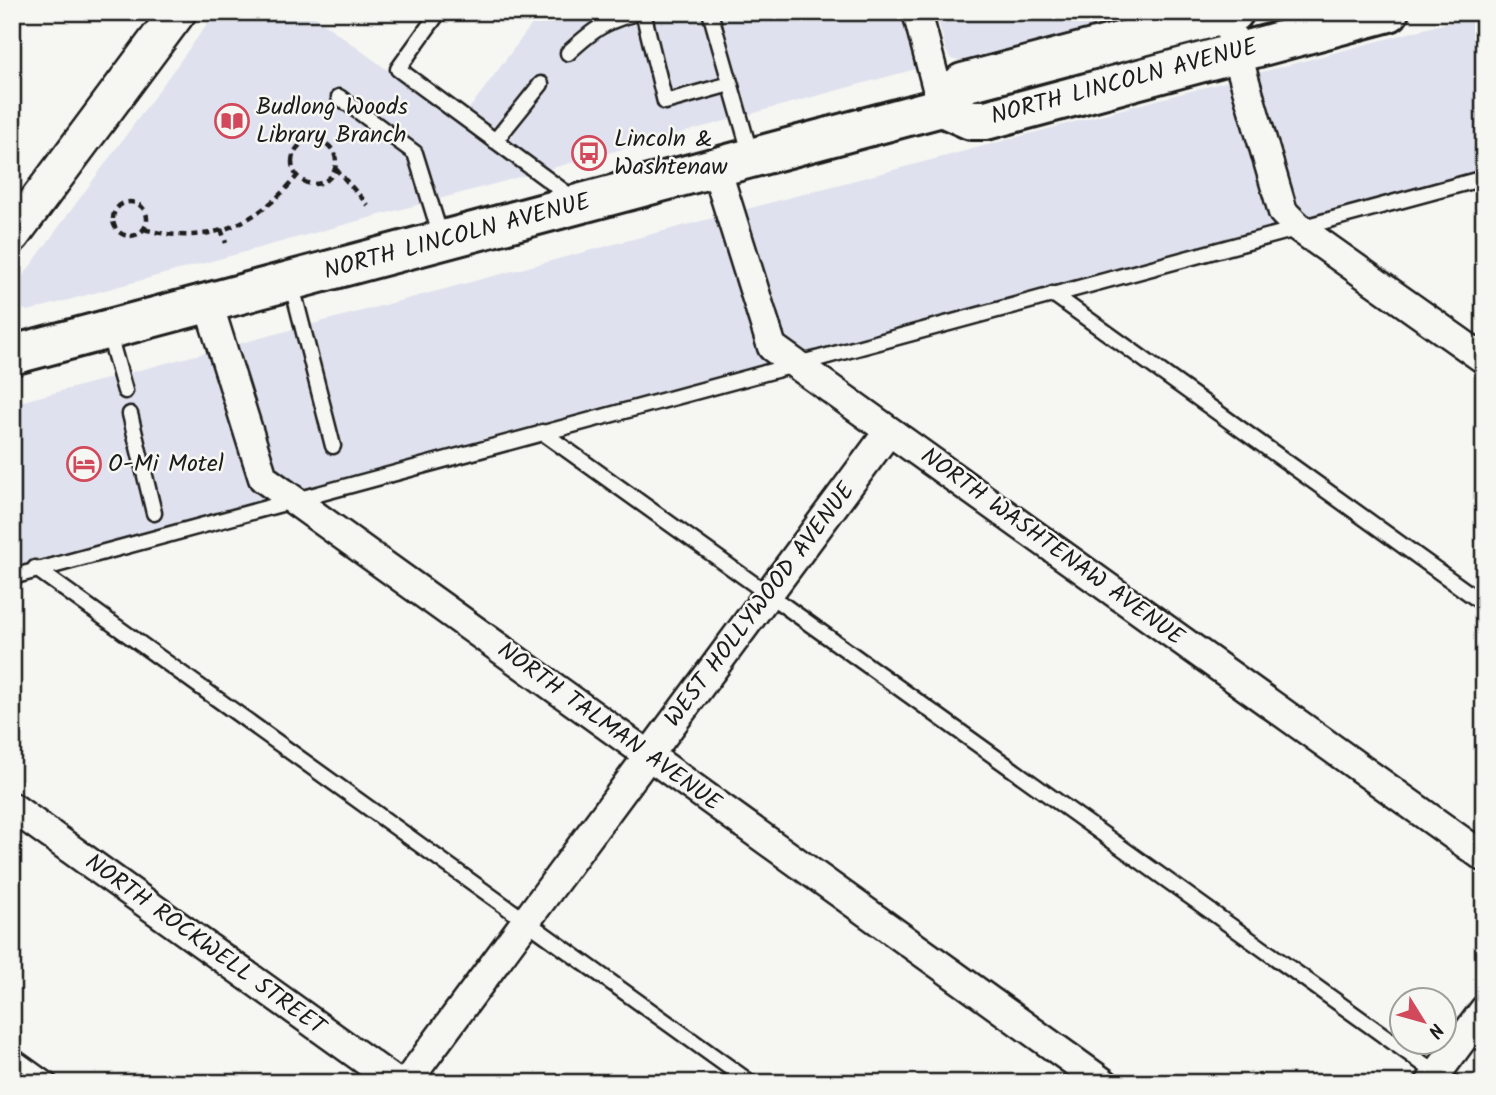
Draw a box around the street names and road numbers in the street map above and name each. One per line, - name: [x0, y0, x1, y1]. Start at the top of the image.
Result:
- street label: NORTH LINCOLN AVENUE: [986, 27, 1263, 136]
- street label: NORTH LINCOLN AVENUE: [319, 182, 596, 291]
- street label: NORTH WASHTENAW AVENUE: [912, 438, 1193, 657]
- street label: WEST HOLLYWOOD AVENUE: [655, 473, 866, 736]
- street label: NORTH TALMAN AVENUE: [489, 632, 730, 823]
- street label: NORTH ROCKWELL STREET: [76, 844, 336, 1047]

